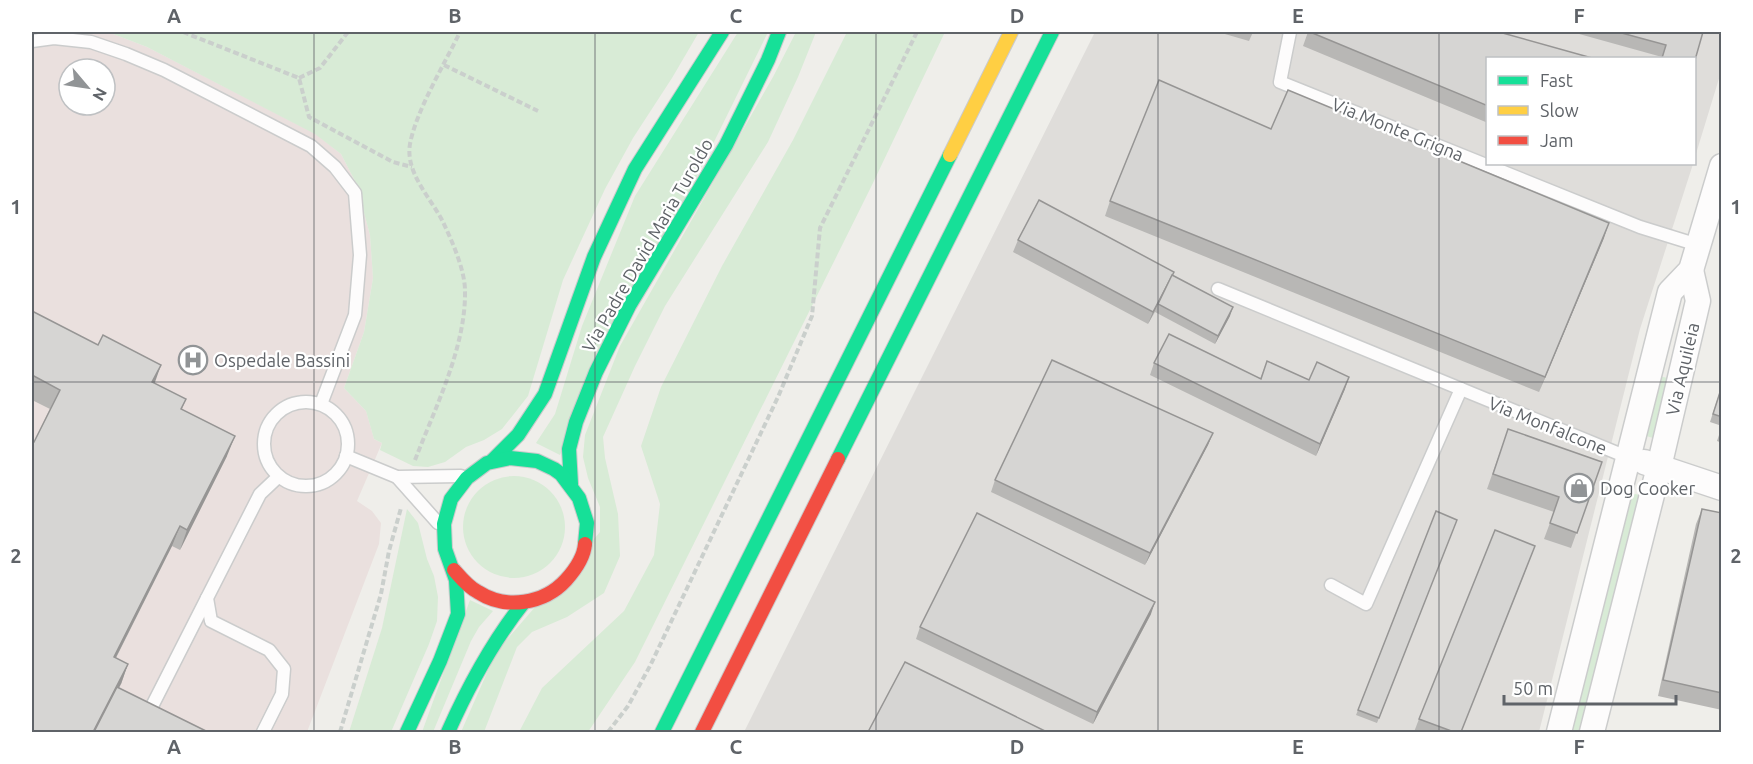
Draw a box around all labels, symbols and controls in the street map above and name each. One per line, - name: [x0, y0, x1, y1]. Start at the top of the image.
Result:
- text: A: [167, 4, 181, 27]
- text: B: [448, 4, 462, 27]
- text: C: [730, 4, 743, 27]
- text: D: [1010, 4, 1024, 27]
- text: E: [1292, 4, 1304, 27]
- text: F: [1573, 4, 1585, 27]
- north arrow: [57, 57, 117, 117]
- legend: [1486, 57, 1696, 165]
- text: Fast: [1540, 70, 1573, 90]
- text: N: [89, 85, 111, 104]
- street label: Via Monte Grigna: [1329, 93, 1467, 165]
- text: Slow: [1540, 100, 1579, 120]
- text: Jam: [1540, 130, 1574, 150]
- street label: Via Padre David Maria Turoldo: [578, 135, 716, 355]
- text: 1: [10, 195, 22, 218]
- text: 1: [1730, 195, 1742, 218]
- street label: Via Aquileia: [1662, 321, 1702, 417]
- hospital icon: Ospedale Bassini: [177, 344, 209, 376]
- place label: Ospedale Bassini: [214, 350, 350, 370]
- street label: Via Monfalcone: [1486, 392, 1610, 458]
- shop icon: Dog Cooker: [1563, 472, 1595, 504]
- place label: Dog Cooker: [1600, 478, 1696, 498]
- text: 2: [10, 544, 22, 567]
- text: 2: [1730, 544, 1742, 567]
- scale bar: [1504, 668, 1676, 706]
- text: 50 m: [1513, 678, 1553, 698]
- text: A: [167, 735, 181, 758]
- text: B: [448, 735, 462, 758]
- text: C: [730, 735, 743, 758]
- text: D: [1010, 735, 1024, 758]
- text: E: [1292, 735, 1304, 758]
- text: F: [1573, 735, 1585, 758]

